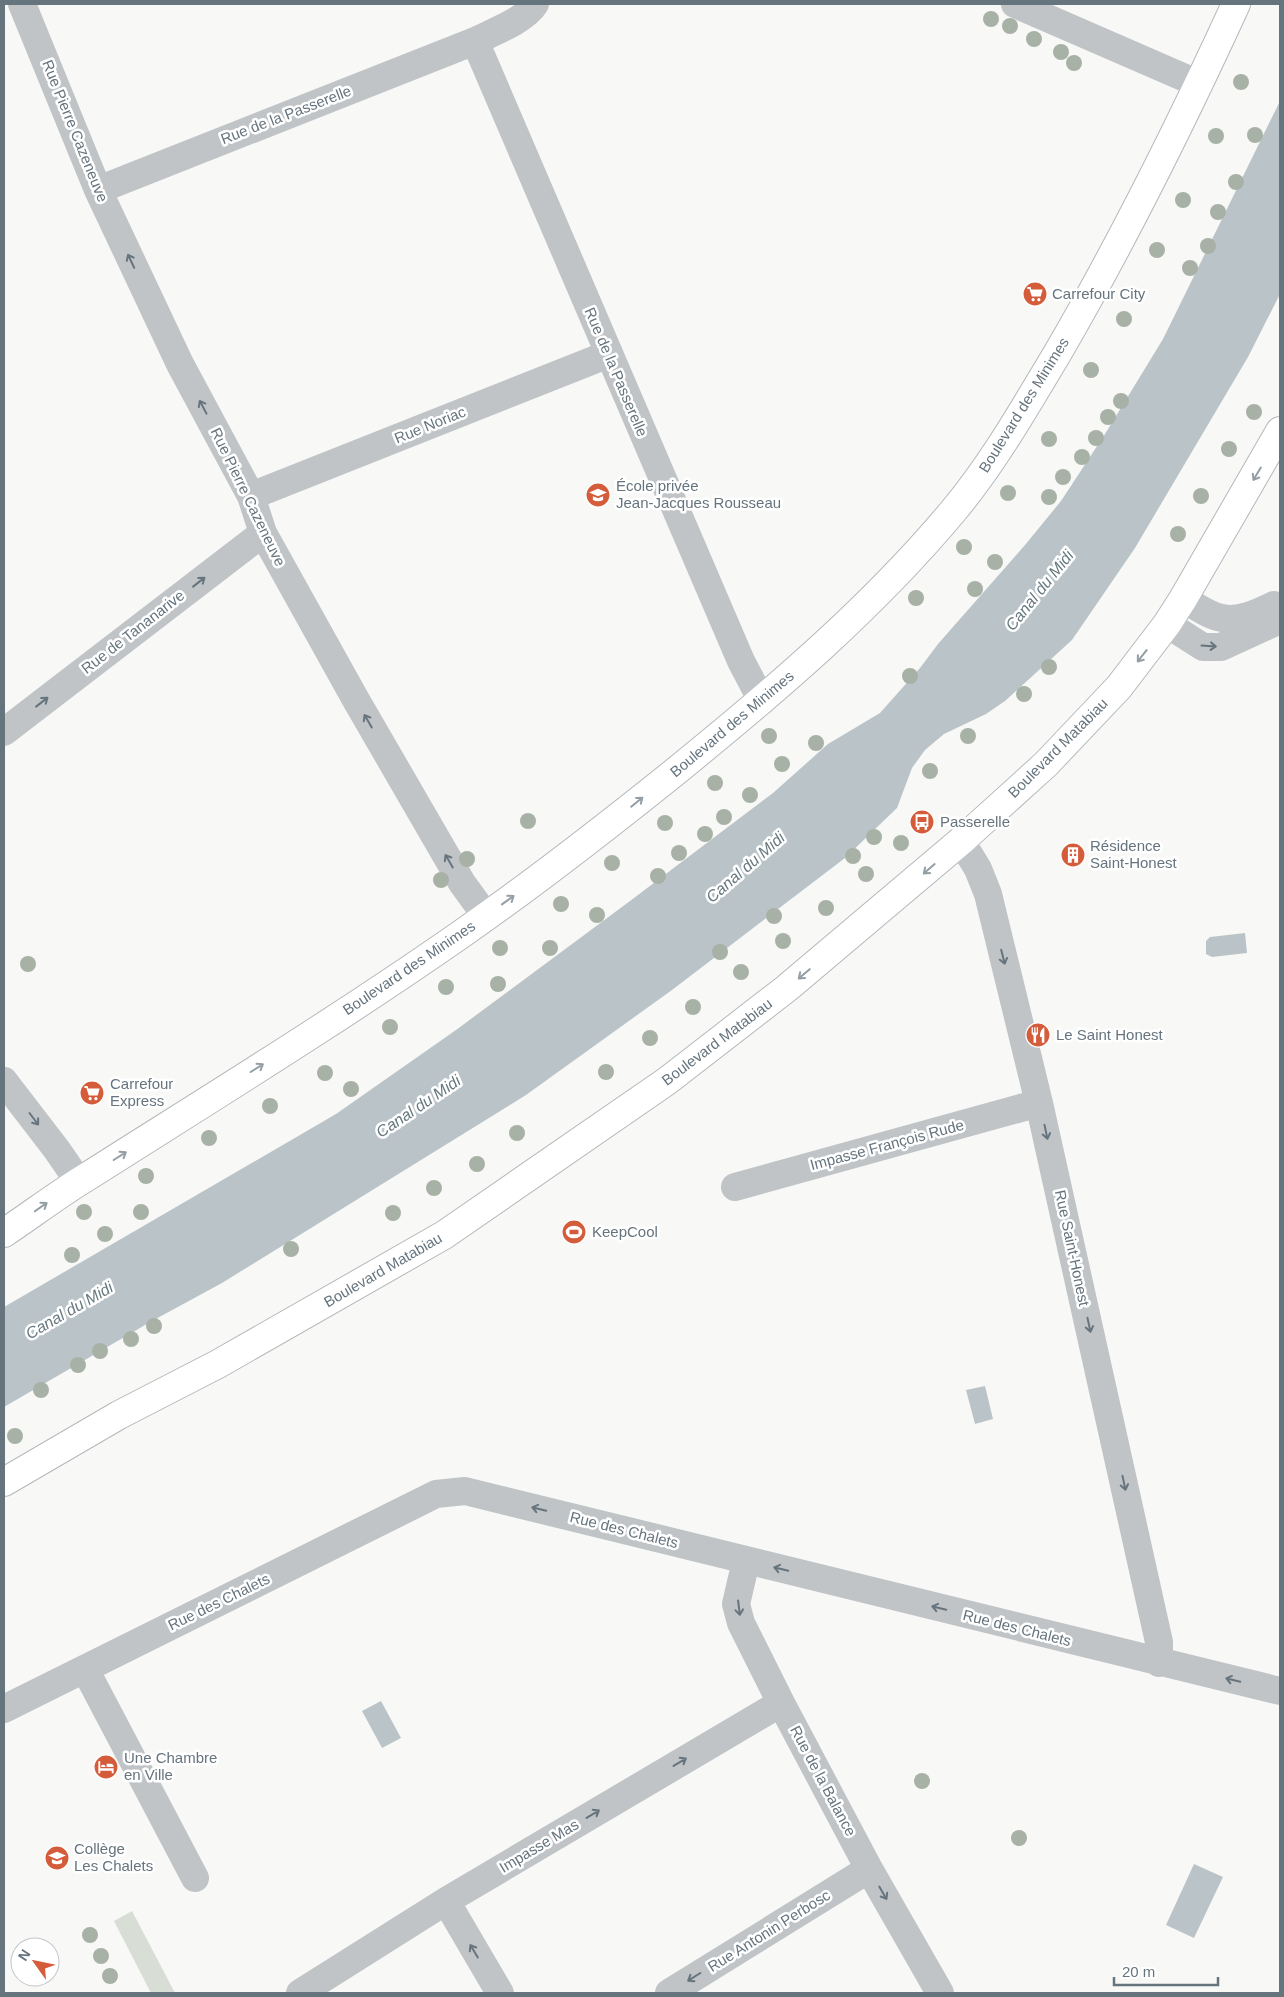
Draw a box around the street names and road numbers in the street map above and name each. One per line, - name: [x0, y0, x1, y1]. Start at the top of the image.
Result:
- street label: Rue Pierre Cazeneuve: [39, 57, 112, 204]
- street label: Rue de la Passerelle: [218, 82, 353, 147]
- street label: Rue de la Passerelle: [582, 305, 651, 439]
- street label: Boulevard des Minimes: [975, 334, 1072, 475]
- street label: Rue Noriac: [392, 402, 468, 446]
- street label: Rue Pierre Cazeneuve: [208, 425, 289, 569]
- street label: Rue de Tananarive: [78, 586, 187, 677]
- street label: Boulevard des Minimes: [666, 667, 797, 780]
- street label: Boulevard Matabiau: [1004, 694, 1111, 801]
- street label: Boulevard des Minimes: [339, 917, 478, 1018]
- street label: Boulevard Matabiau: [658, 995, 775, 1089]
- street label: Impasse François Rude: [808, 1116, 966, 1173]
- street label: Rue Saint-Honest: [1052, 1188, 1093, 1308]
- street label: Boulevard Matabiau: [321, 1229, 445, 1310]
- street label: Rue des Chalets: [568, 1508, 680, 1551]
- street label: Rue des Chalets: [165, 1570, 272, 1633]
- street label: Rue des Chalets: [961, 1606, 1073, 1649]
- street label: Rue de la Balance: [787, 1723, 860, 1839]
- street label: Impasse Mas: [496, 1815, 581, 1876]
- street label: Rue Antonin Perbosc: [704, 1886, 833, 1975]

